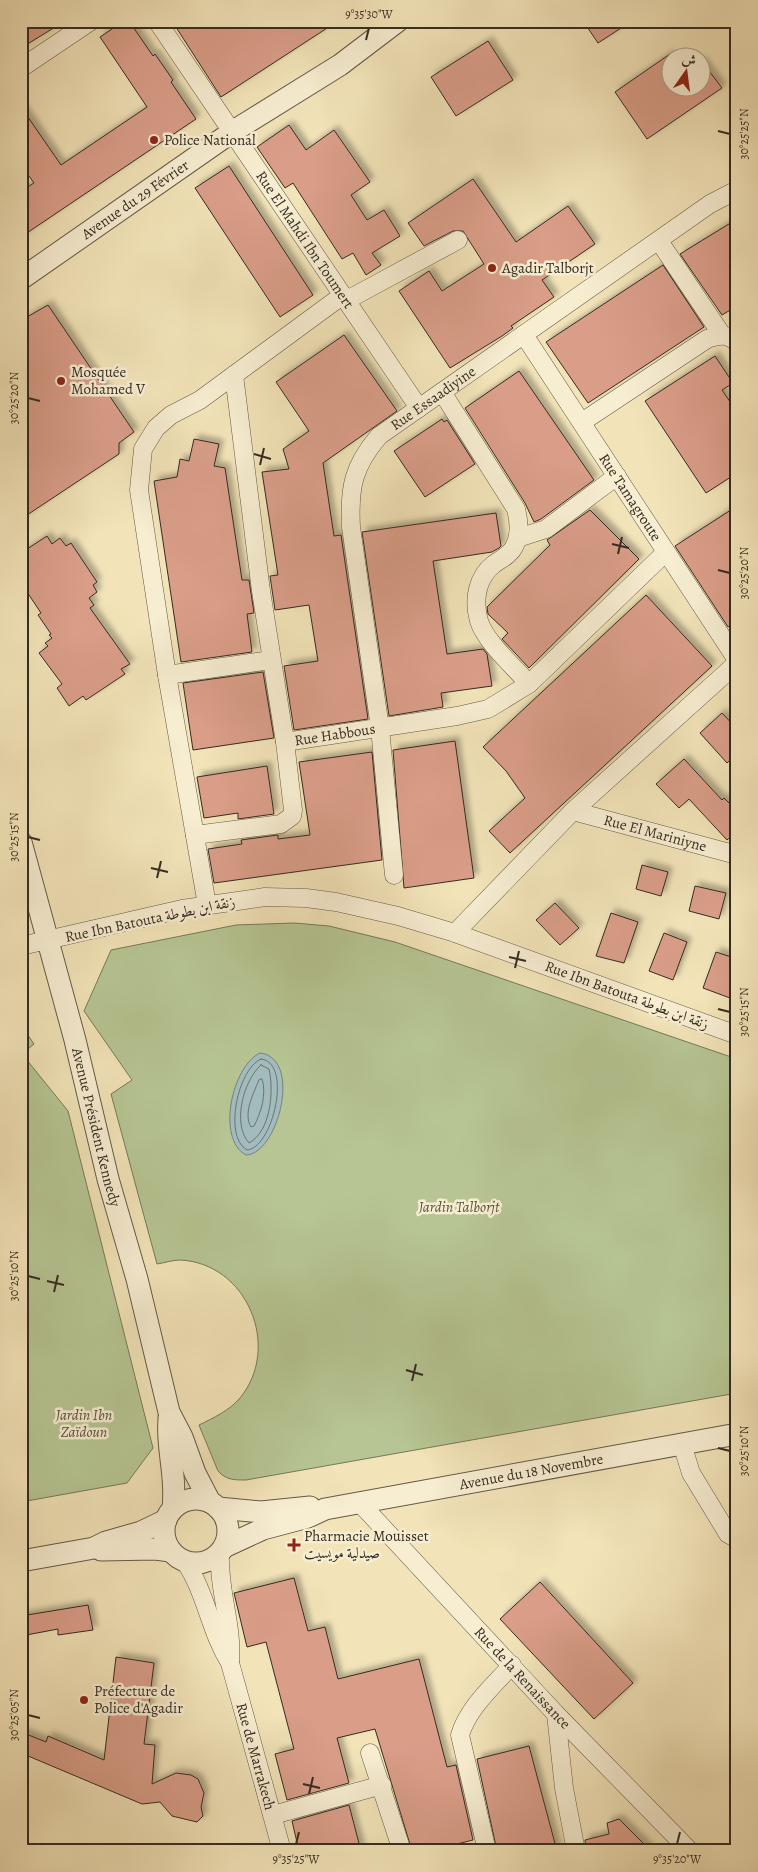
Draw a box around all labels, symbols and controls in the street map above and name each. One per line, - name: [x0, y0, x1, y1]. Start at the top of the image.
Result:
- text: 9°35'30"W: [345, 6, 394, 22]
- north arrow: [660, 48, 710, 98]
- text: ش: [680, 49, 698, 71]
- text: 30°25'25"N: [736, 108, 752, 160]
- place label: Police National: [164, 130, 256, 150]
- marker: Police National: [148, 134, 160, 146]
- street label: Avenue du 29 Février: [77, 155, 193, 245]
- street label: Rue El Mahdi Ibn Toumert: [251, 167, 359, 312]
- place label: Agadir Talborjt: [501, 258, 594, 278]
- marker: Agadir Talborjt: [486, 262, 498, 274]
- street label: Rue Essaadiyine: [386, 361, 480, 435]
- place label: Mosquée Mohamed V: [71, 362, 146, 399]
- text: 30°25'20"N: [6, 371, 22, 424]
- marker: Mosquée Mohamed V: [55, 375, 67, 387]
- street label: Rue Tamagroute: [594, 450, 667, 545]
- text: 30°25'20"N: [736, 546, 752, 599]
- street label: Rue Habbous: [293, 718, 377, 750]
- street label: Rue El Mariniyne: [601, 810, 709, 856]
- text: 30°25'15"N: [6, 812, 22, 862]
- street label: Rue Ibn Batouta زنقة ابن بطوطة: [63, 891, 237, 947]
- street label: Rue Ibn Batouta زنقة ابن بطوطة: [542, 956, 712, 1034]
- text: 30°25'15"N: [736, 987, 752, 1037]
- street label: Avenue Président Kennedy: [67, 1045, 126, 1209]
- park label: Jardin Talborjt: [418, 1197, 500, 1217]
- text: 30°25'10"N: [6, 1250, 22, 1301]
- park label: Jardin Ibn Zaïdoun: [55, 1405, 112, 1442]
- text: 30°25'10"N: [736, 1425, 752, 1476]
- street label: Avenue du 18 Novembre: [457, 1449, 605, 1495]
- place label: Pharmacie Mouisset صيدلية مويسيت: [304, 1526, 429, 1563]
- marker: Pharmacie Mouisset صيدلية مويسيت: [288, 1539, 300, 1551]
- street label: Rue de la Renaissance: [470, 1622, 575, 1733]
- place label: Préfecture de Police d'Agadir: [94, 1681, 183, 1718]
- text: 30°25'05"N: [6, 1689, 22, 1741]
- marker: Préfecture de Police d'Agadir: [78, 1694, 90, 1706]
- street label: Rue de Marrakech: [231, 1700, 280, 1812]
- text: 9°35'25"W: [273, 1851, 320, 1867]
- text: 9°35'20"W: [653, 1851, 702, 1867]

